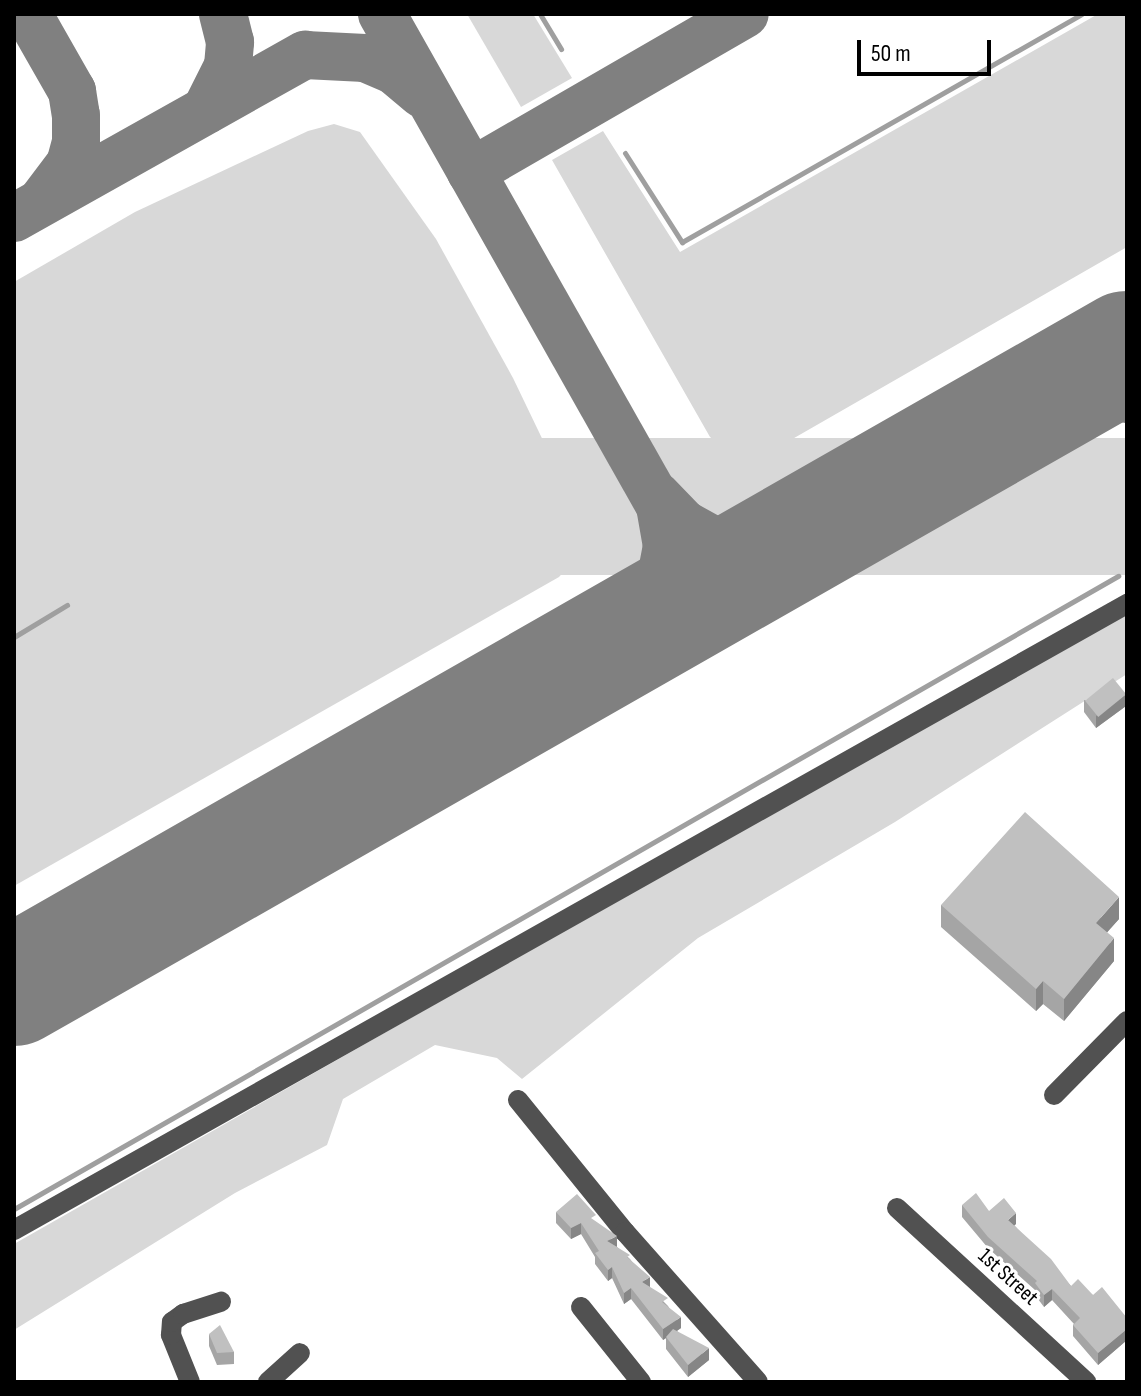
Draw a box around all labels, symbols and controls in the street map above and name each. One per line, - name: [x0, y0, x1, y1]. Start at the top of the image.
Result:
- scale bar: [861, 24, 995, 74]
- text: 50 m: [871, 39, 911, 68]
- street label: 1st Street: [972, 1243, 1044, 1311]

